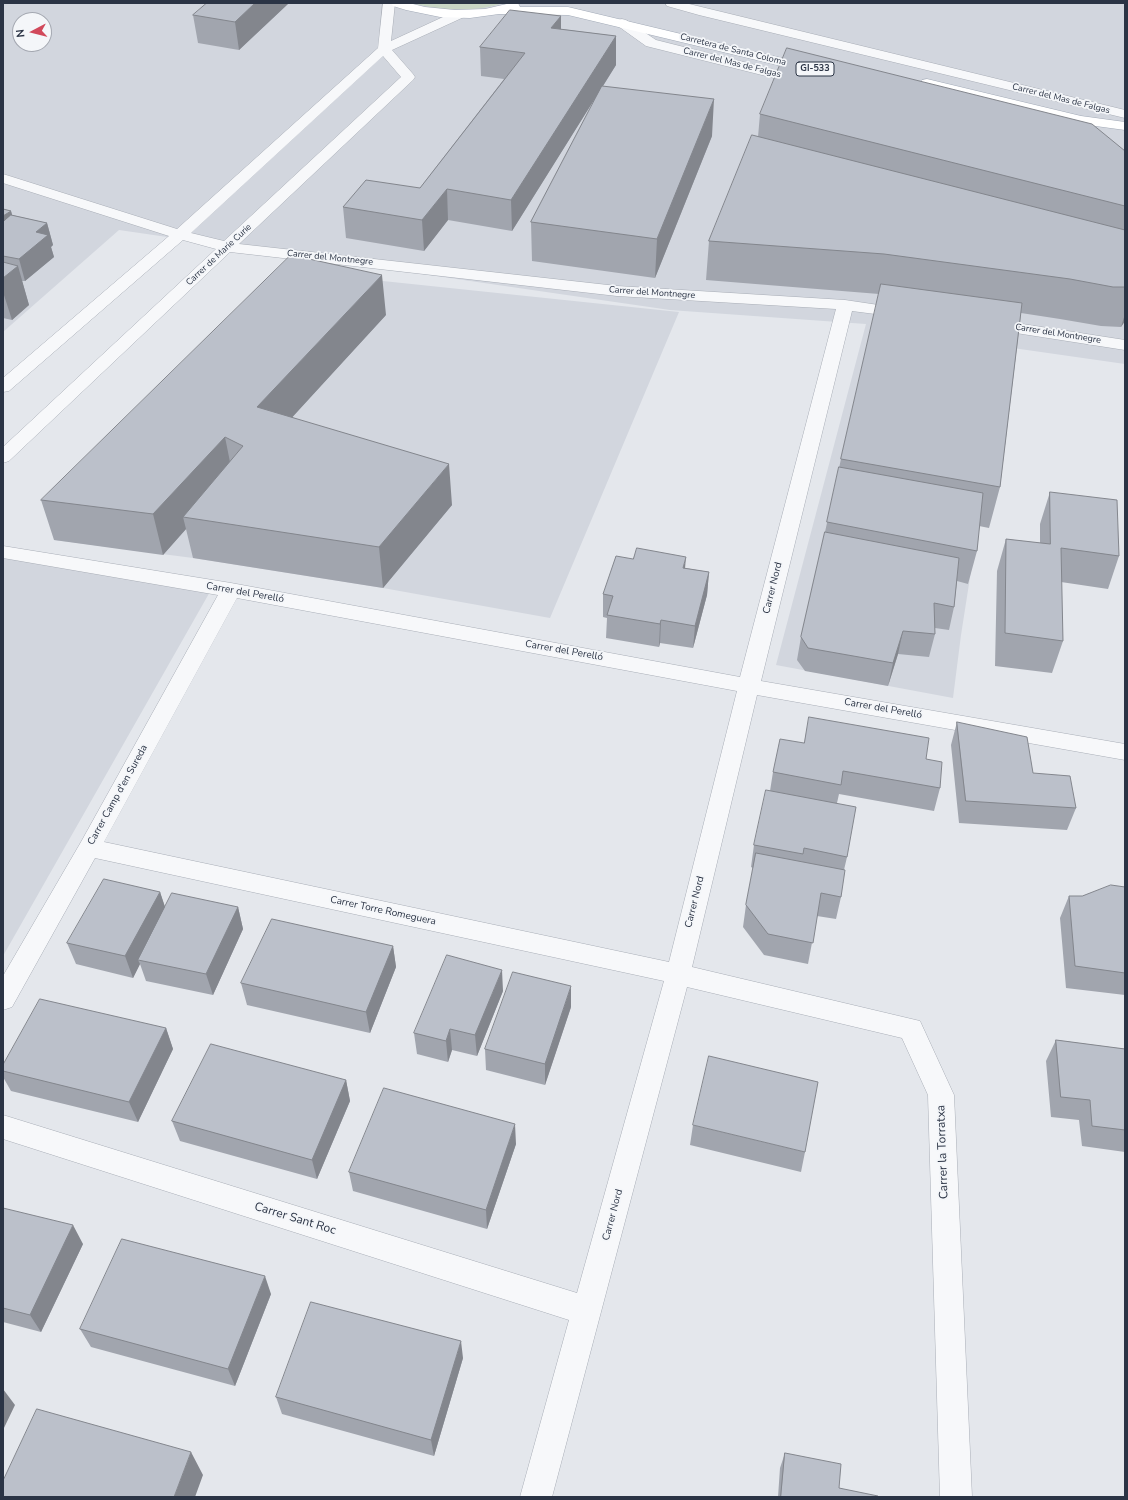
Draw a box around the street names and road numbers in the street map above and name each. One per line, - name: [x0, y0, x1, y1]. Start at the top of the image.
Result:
- street label: Carretera de Santa Coloma: [679, 32, 787, 68]
- street label: Carrer del Mas de Falgas: [682, 46, 782, 80]
- road number: GI-533: [796, 62, 834, 76]
- street label: Carrer del Mas de Falgas: [1011, 82, 1111, 116]
- street label: Carrer de Marie Curie: [184, 222, 254, 288]
- street label: Carrer del Montnegre: [286, 248, 374, 268]
- street label: Carrer del Montnegre: [608, 285, 696, 301]
- street label: Carrer del Montnegre: [1014, 322, 1102, 346]
- street label: Carrer Nord: [761, 561, 785, 615]
- street label: Carrer del Perelló: [205, 580, 285, 606]
- street label: Carrer del Perelló: [524, 638, 604, 664]
- street label: Carrer del Perelló: [843, 696, 923, 722]
- street label: Carrer Camp d'en Sureda: [85, 743, 151, 847]
- street label: Carrer Nord: [683, 875, 707, 929]
- street label: Carrer Torre Romeguera: [329, 894, 437, 928]
- street label: Carrer la Torratxa: [934, 1105, 952, 1199]
- street label: Carrer Nord: [600, 1188, 626, 1242]
- street label: Carrer Sant Roc: [253, 1200, 337, 1238]

